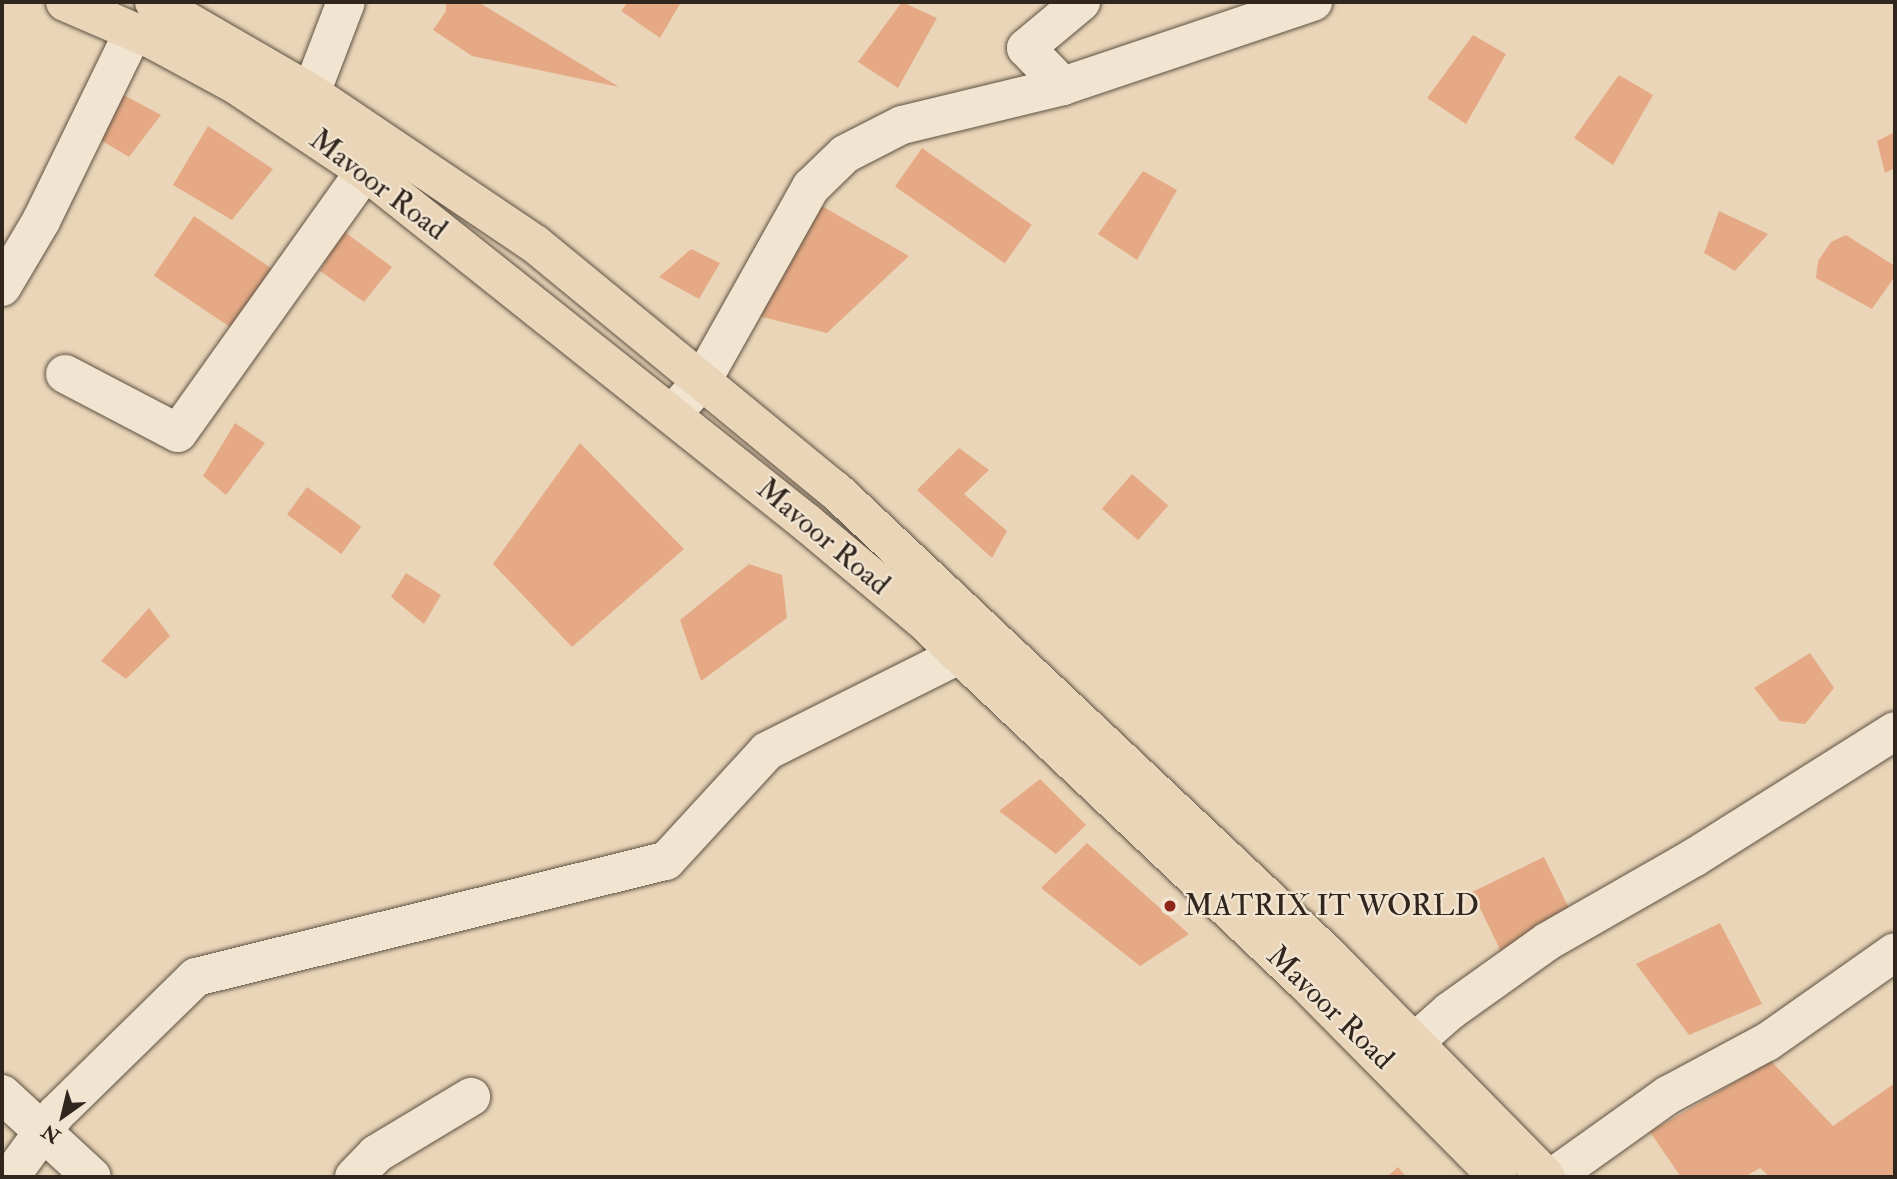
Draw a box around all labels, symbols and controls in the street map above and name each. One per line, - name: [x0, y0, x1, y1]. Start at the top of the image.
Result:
- street label: Mavoor Road: [302, 122, 454, 248]
- street label: Mavoor Road: [749, 471, 897, 603]
- place label: MATRIX IT WORLD: [1184, 888, 1479, 924]
- marker: MATRIX IT WORLD: [1162, 898, 1178, 914]
- street label: Mavoor Road: [1259, 939, 1401, 1077]
- north arrow: [28, 1081, 98, 1151]
- text: N: [37, 1119, 65, 1148]

